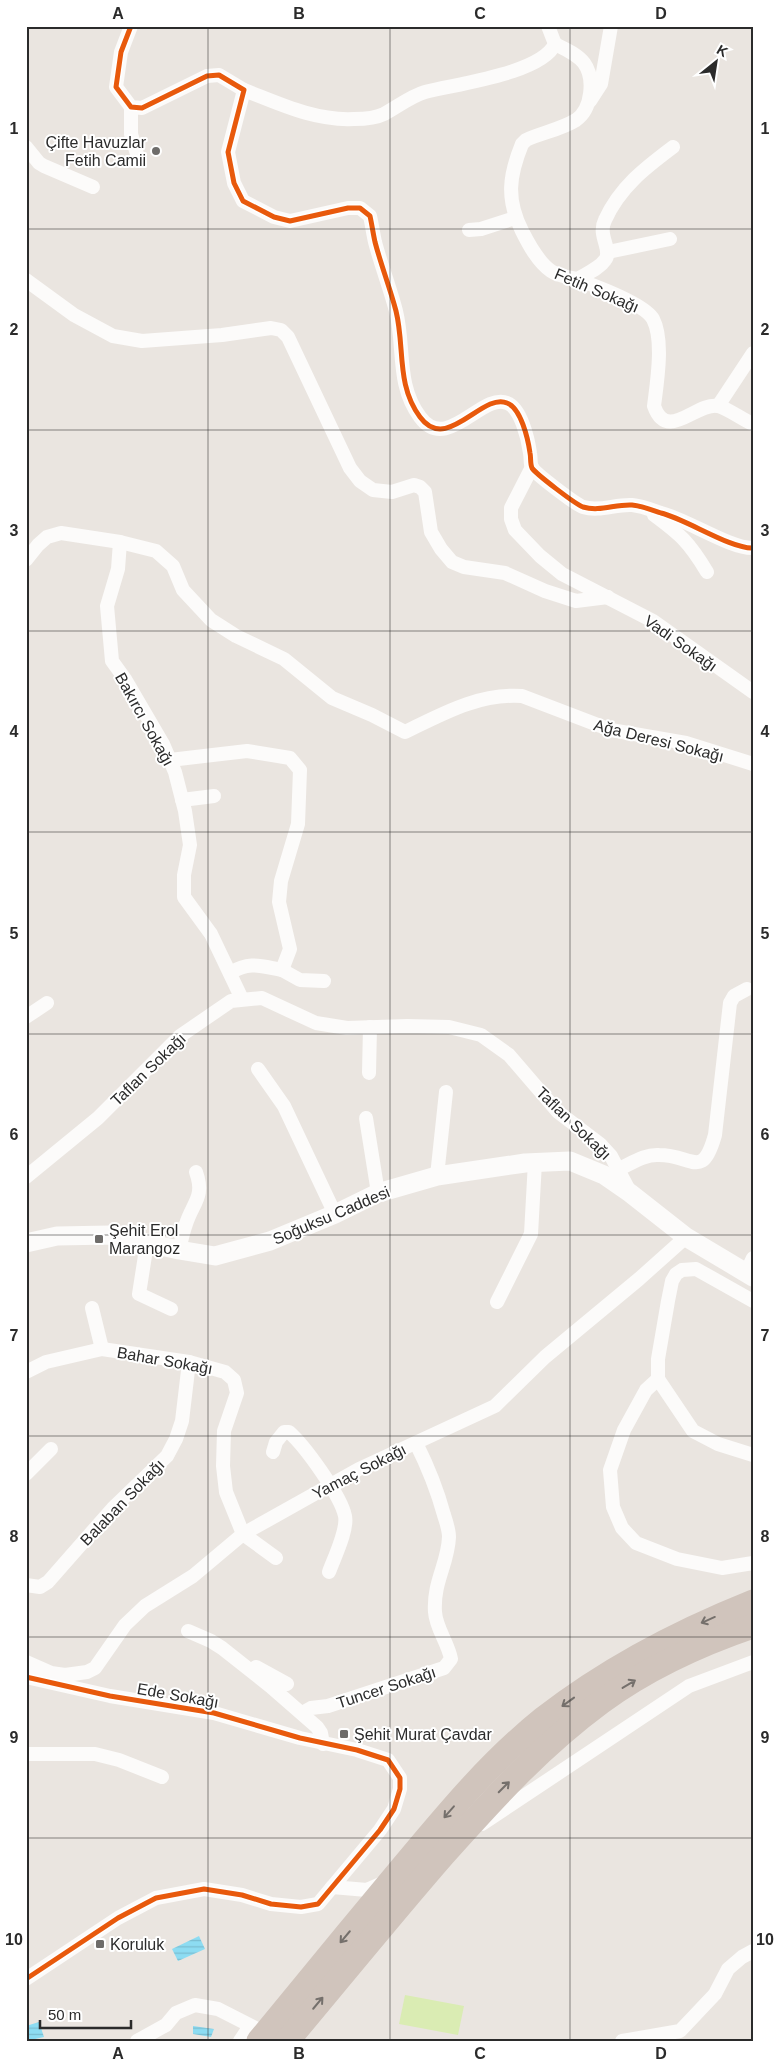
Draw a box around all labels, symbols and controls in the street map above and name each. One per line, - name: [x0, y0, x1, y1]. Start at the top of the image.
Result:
- text: A: [112, 5, 124, 22]
- text: B: [293, 5, 305, 22]
- text: C: [474, 5, 486, 22]
- text: D: [655, 5, 667, 22]
- north arrow: [692, 38, 742, 88]
- text: K: [714, 41, 731, 60]
- text: 1: [10, 120, 19, 137]
- text: 1: [761, 120, 770, 137]
- place label: Çifte Havuzlar Fetih Camii: [46, 134, 147, 169]
- marker: Çifte Havuzlar Fetih Camii: [150, 145, 162, 157]
- street label: Fetih Sokağı: [552, 265, 641, 316]
- text: 2: [10, 321, 19, 338]
- text: 2: [761, 321, 770, 338]
- text: 3: [10, 522, 19, 539]
- text: 3: [761, 522, 770, 539]
- street label: Vadi Sokağı: [641, 612, 720, 675]
- street label: Bakırcı Sokağı: [112, 670, 177, 769]
- street label: Ağa Deresi Sokağı: [592, 716, 726, 765]
- text: 4: [10, 723, 19, 740]
- text: 4: [761, 723, 770, 740]
- text: 5: [10, 925, 19, 942]
- text: 5: [761, 925, 770, 942]
- street label: Taflan Sokağı: [108, 1030, 189, 1109]
- street label: Taflan Sokağı: [533, 1084, 614, 1163]
- text: 6: [10, 1126, 19, 1143]
- text: 6: [761, 1126, 770, 1143]
- street label: Soğuksu Caddesi: [270, 1183, 392, 1248]
- place label: Şehit Erol Marangoz: [109, 1222, 180, 1257]
- marker: Şehit Erol Marangoz: [93, 1233, 105, 1245]
- text: 7: [10, 1327, 19, 1344]
- text: 7: [761, 1327, 770, 1344]
- street label: Bahar Sokağı: [116, 1344, 214, 1377]
- street label: Yamaç Sokağı: [310, 1441, 409, 1502]
- street label: Balaban Sokağı: [77, 1456, 168, 1549]
- text: 8: [10, 1528, 19, 1545]
- text: 8: [761, 1528, 770, 1545]
- one-way arrow: [701, 1616, 716, 1626]
- street label: Tuncer Sokağı: [334, 1663, 438, 1712]
- one-way arrow: [621, 1679, 635, 1689]
- street label: Ede Sokağı: [136, 1680, 220, 1711]
- one-way arrow: [561, 1697, 575, 1707]
- place label: Şehit Murat Çavdar: [354, 1726, 493, 1743]
- marker: Şehit Murat Çavdar: [338, 1728, 350, 1740]
- text: 9: [10, 1729, 19, 1746]
- text: 9: [761, 1729, 770, 1746]
- one-way arrow: [497, 1781, 510, 1793]
- one-way arrow: [443, 1806, 455, 1819]
- one-way arrow: [339, 1930, 350, 1943]
- text: 10: [5, 1931, 23, 1948]
- text: 10: [756, 1931, 774, 1948]
- place label: Koruluk: [110, 1936, 165, 1953]
- marker: Koruluk: [94, 1938, 106, 1950]
- scale bar: [40, 1997, 131, 2029]
- one-way arrow: [313, 1997, 324, 2010]
- text: 50 m: [48, 2006, 81, 2023]
- text: A: [112, 2045, 124, 2062]
- text: B: [293, 2045, 305, 2062]
- text: C: [474, 2045, 486, 2062]
- text: D: [655, 2045, 667, 2062]

